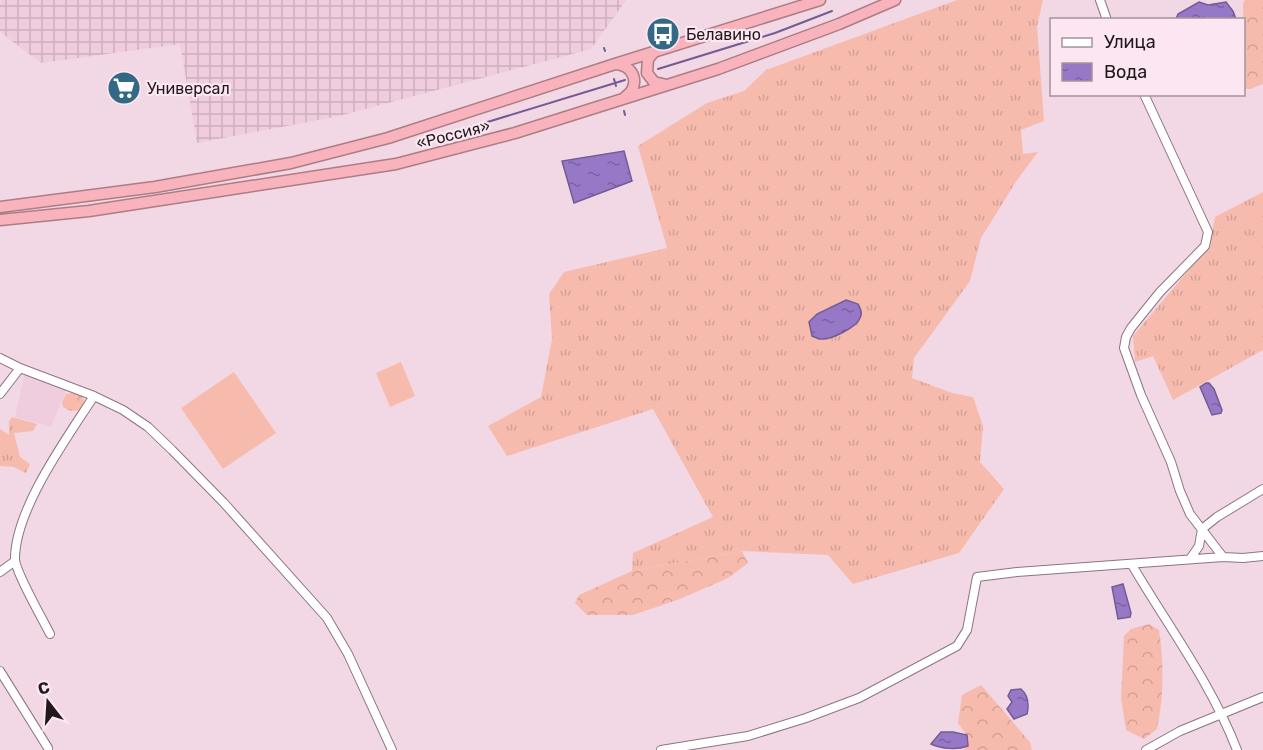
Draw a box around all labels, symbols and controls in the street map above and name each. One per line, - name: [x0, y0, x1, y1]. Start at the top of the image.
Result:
- bus stop icon: Белавино: [645, 16, 681, 52]
- legend: [1050, 18, 1245, 96]
- place label: Белавино: [686, 25, 761, 44]
- text: Улица: [1104, 31, 1156, 53]
- text: Вода: [1104, 61, 1147, 83]
- supermarket icon: Универсал: [106, 70, 142, 106]
- place label: Универсал: [147, 79, 230, 98]
- street label: «Россия»: [414, 116, 492, 153]
- north arrow: [18, 672, 78, 732]
- text: С: [36, 677, 52, 699]

